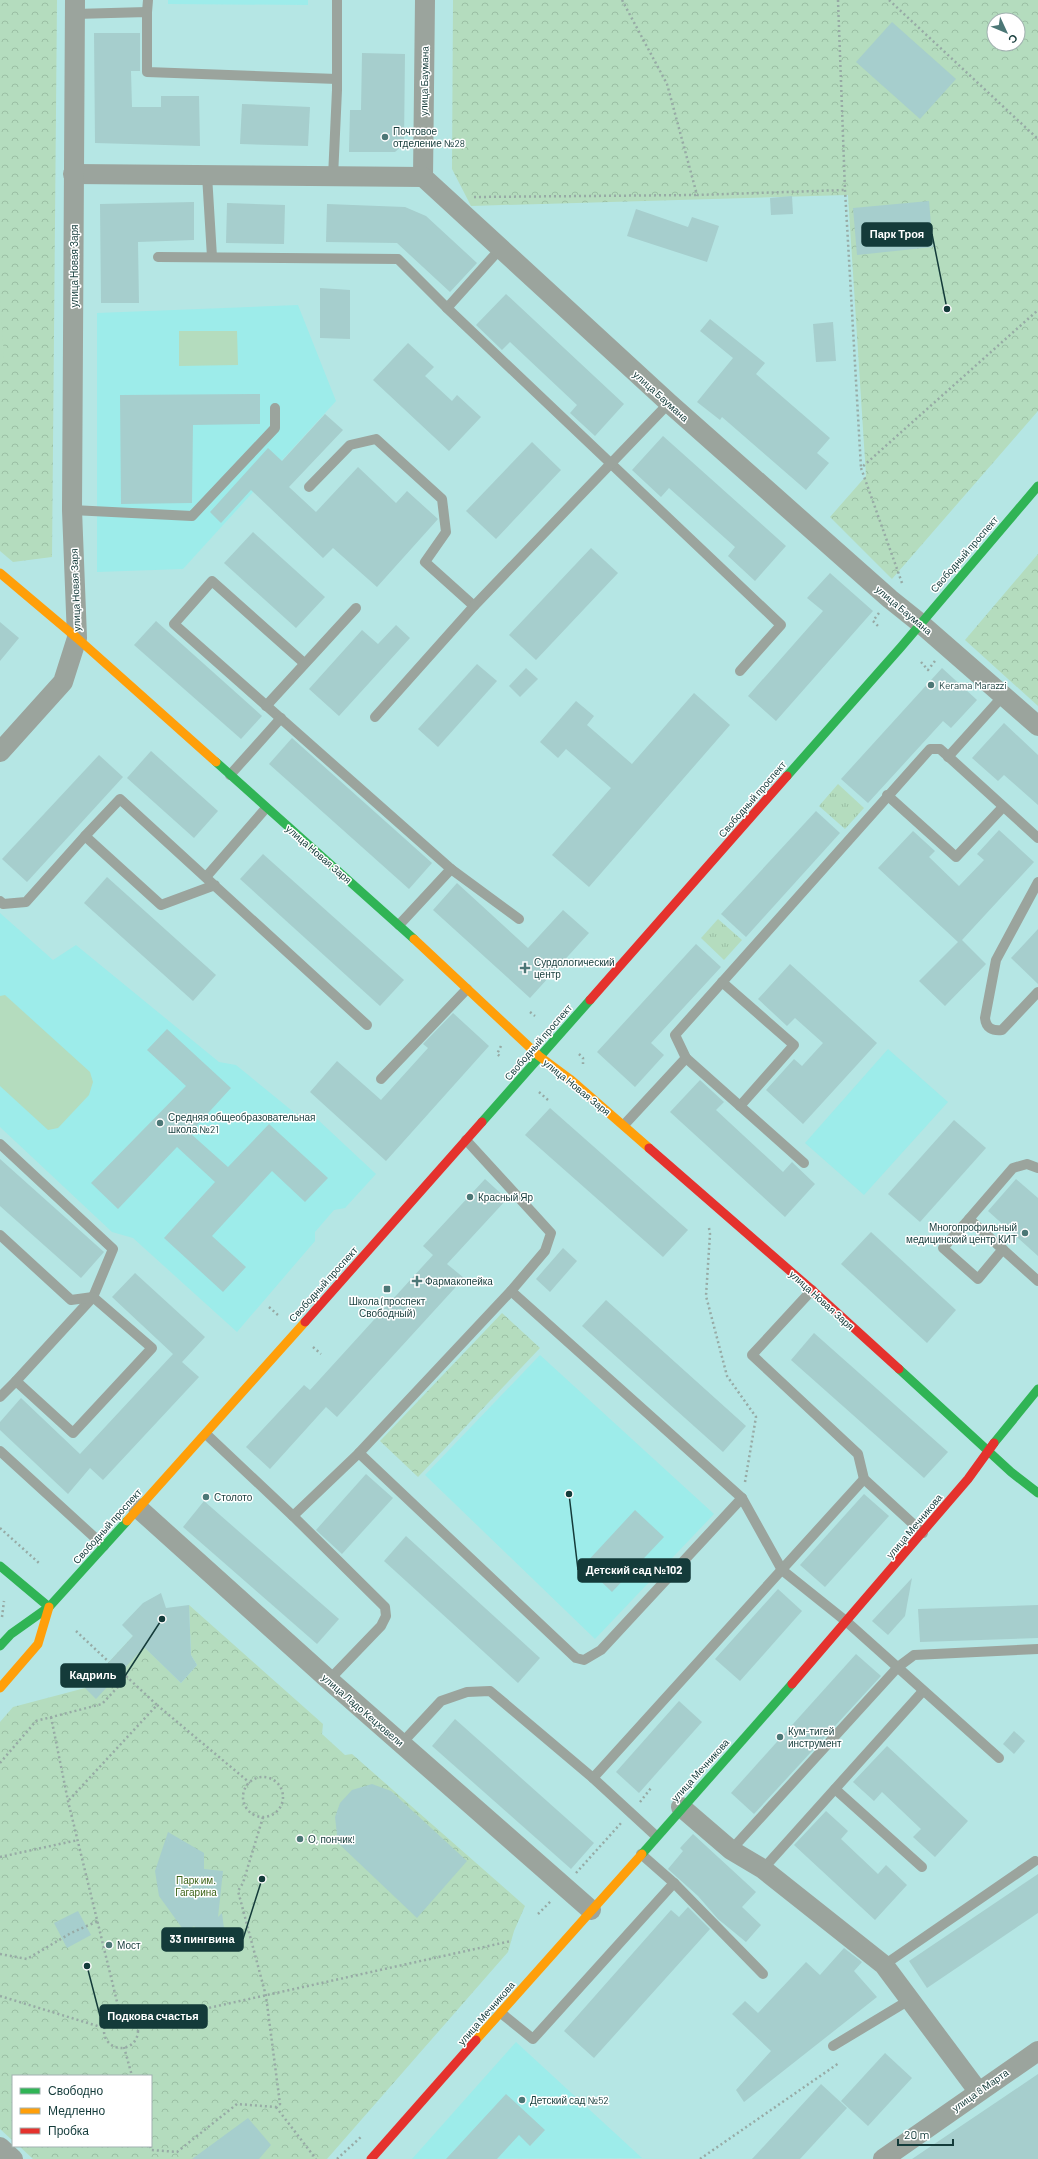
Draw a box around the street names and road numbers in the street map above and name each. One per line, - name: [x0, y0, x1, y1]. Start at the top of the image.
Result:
- street label: улица Баумана: [417, 46, 431, 116]
- street label: улица Новая Заря: [68, 225, 80, 307]
- street label: улица Баумана: [631, 368, 691, 424]
- street label: Свободный проспект: [928, 513, 1001, 594]
- street label: улица Новая Заря: [68, 548, 82, 632]
- street label: улица Баумана: [873, 583, 935, 637]
- street label: Свободный проспект: [716, 758, 789, 839]
- street label: улица Новая Заря: [284, 822, 354, 886]
- street label: Свободный проспект: [502, 1001, 575, 1082]
- street label: улица Новая Заря: [541, 1056, 613, 1118]
- street label: Свободный проспект: [286, 1244, 360, 1324]
- street label: улица Новая Заря: [787, 1268, 857, 1332]
- street label: Свободный проспект: [70, 1486, 144, 1566]
- street label: улица Мечникова: [884, 1491, 945, 1561]
- street label: улица Ладо Кецховели: [320, 1671, 406, 1749]
- street label: улица Мечникова: [669, 1736, 732, 1804]
- street label: улица Мечникова: [455, 1978, 517, 2047]
- street label: улица 8 Марта: [949, 2066, 1011, 2114]

